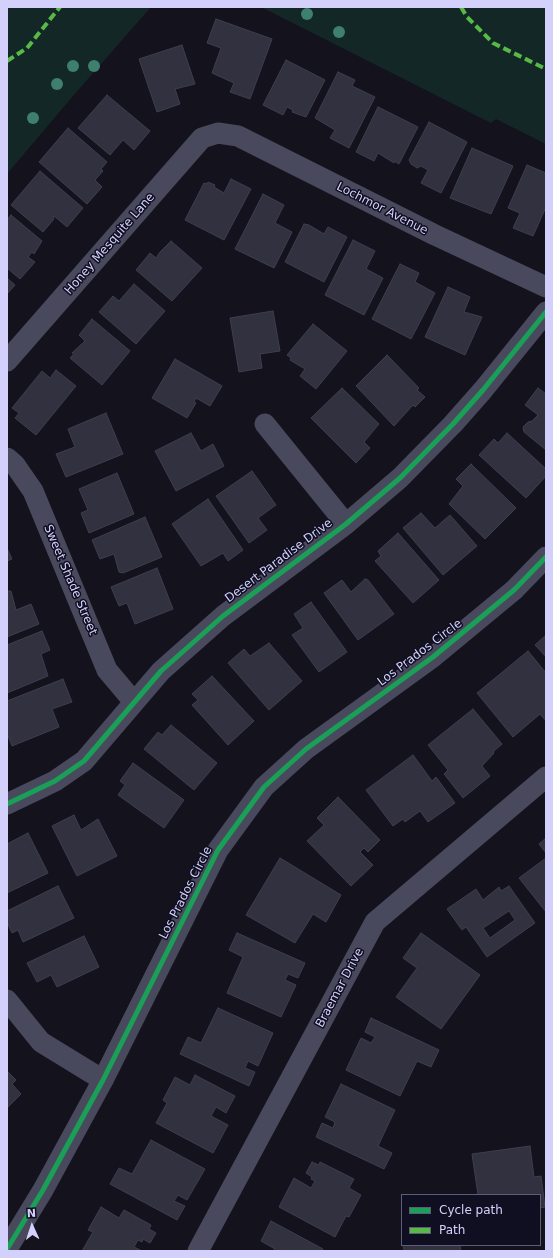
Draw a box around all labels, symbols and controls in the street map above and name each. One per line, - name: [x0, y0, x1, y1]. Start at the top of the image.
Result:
- street label: Lochmor Avenue: [334, 180, 430, 238]
- street label: Honey Mesquite Lane: [62, 190, 158, 298]
- street label: Desert Paradise Drive: [223, 516, 335, 606]
- street label: Sweet Shade Street: [40, 523, 100, 637]
- street label: Los Prados Circle: [375, 617, 465, 689]
- street label: Los Prados Circle: [156, 844, 216, 942]
- street label: Braemar Drive: [313, 946, 367, 1030]
- legend: [401, 1194, 541, 1246]
- text: Cycle path: [439, 1203, 503, 1217]
- north arrow: [12, 1206, 52, 1246]
- text: N: [26, 1207, 36, 1220]
- text: Path: [439, 1223, 465, 1237]

